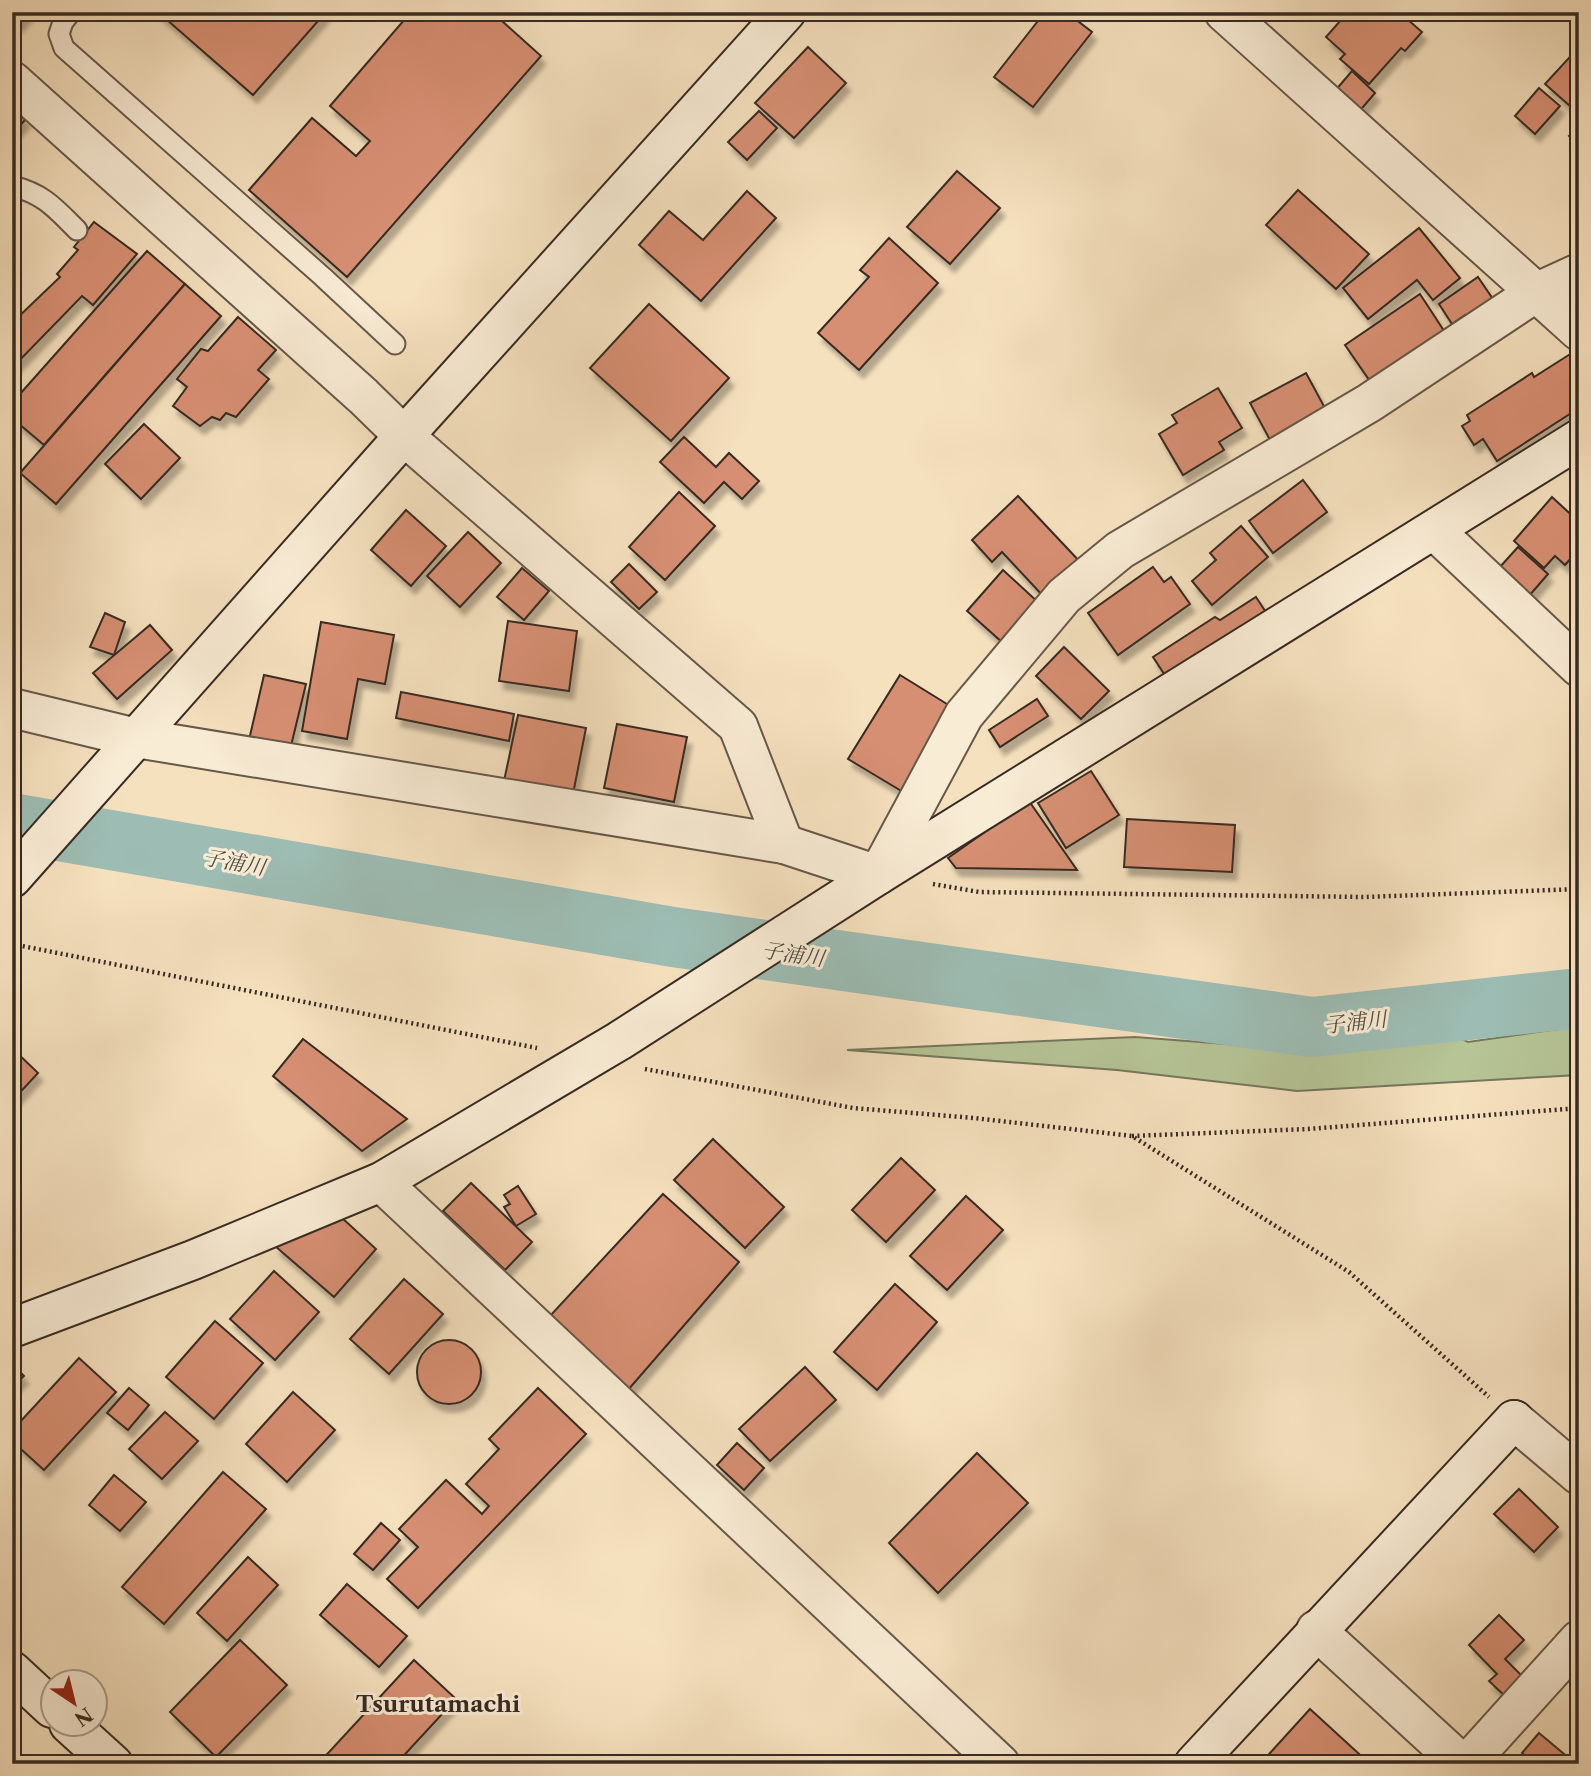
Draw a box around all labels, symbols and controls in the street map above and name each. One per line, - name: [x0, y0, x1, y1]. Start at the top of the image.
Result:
- water label: 子浦川: [201, 844, 269, 880]
- water label: 子浦川: [760, 937, 828, 971]
- water label: 子浦川: [1322, 1006, 1390, 1038]
- north arrow: [38, 1668, 108, 1738]
- district label: Tsurutamachi: [356, 1690, 520, 1718]
- text: N: [70, 1702, 97, 1731]

